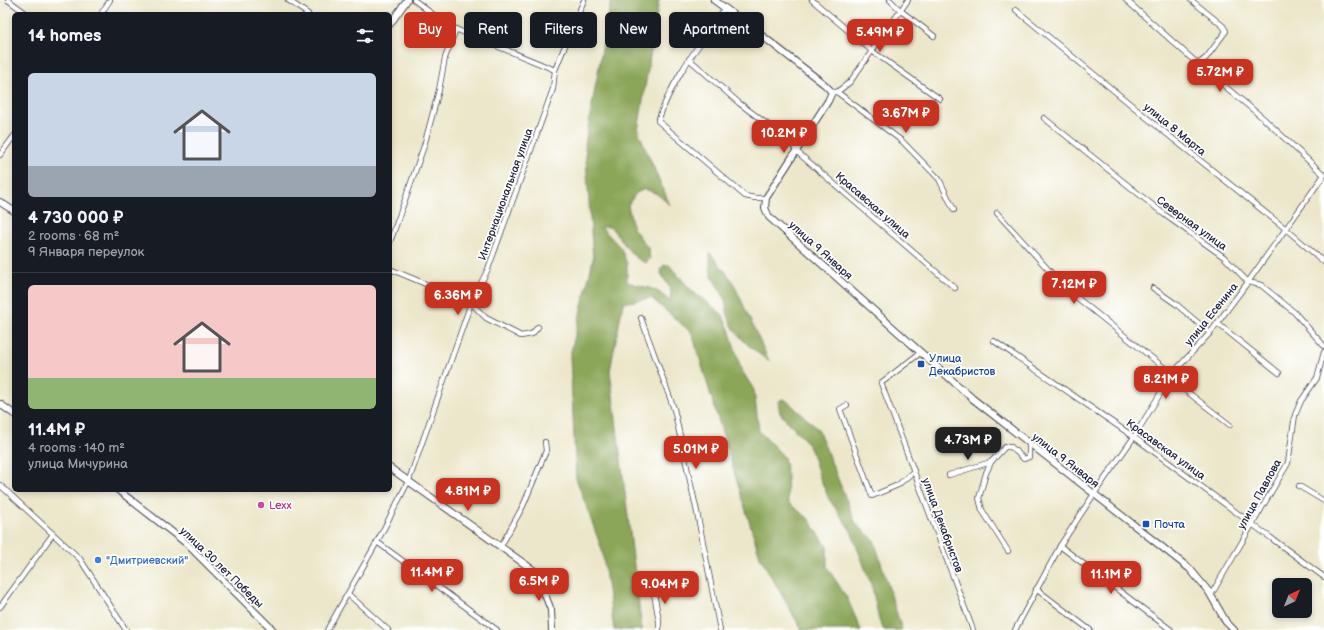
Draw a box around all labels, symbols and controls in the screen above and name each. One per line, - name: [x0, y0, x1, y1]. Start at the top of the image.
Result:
- chip: Buy: [404, 12, 456, 48]
- chip: Rent: [464, 12, 522, 48]
- chip: Filters: [530, 12, 597, 48]
- chip: New: [605, 12, 661, 48]
- chip: Apartment: [669, 12, 764, 48]
- pin: 5.49M ₽: [843, 19, 917, 53]
- text: 5.49M ₽: [856, 24, 904, 40]
- icon: filters: [354, 25, 376, 47]
- text: 14 homes: [28, 26, 101, 46]
- pin: 5.72M ₽: [1183, 59, 1257, 93]
- text: 5.72M ₽: [1196, 64, 1244, 80]
- icon: home: [166, 99, 238, 171]
- pin: 3.67M ₽: [869, 100, 943, 134]
- street label: улица 8 Марта: [1141, 100, 1209, 159]
- text: 3.67M ₽: [882, 105, 930, 121]
- pin: 10.2M ₽: [747, 120, 821, 154]
- text: 10.2M ₽: [761, 125, 807, 141]
- street label: Интернациональная улица: [475, 126, 536, 262]
- street label: Красавская улица: [833, 169, 913, 242]
- street label: Северная улица: [1154, 193, 1230, 254]
- text: 4 730 000 ₽: [28, 208, 123, 228]
- street label: улица 9 Января: [786, 218, 855, 282]
- text: 2 rooms · 68 m²: [28, 228, 119, 244]
- text: 9 Января переулок: [28, 244, 144, 260]
- pin: 7.12M ₽: [1037, 271, 1111, 305]
- text: 7.12M ₽: [1051, 276, 1097, 292]
- street label: улица Есенина: [1182, 280, 1241, 348]
- pin: 6.36M ₽: [421, 282, 495, 316]
- text: 6.36M ₽: [434, 287, 482, 303]
- icon: home: [166, 311, 238, 383]
- place label: Улица Декабристов: [929, 352, 995, 378]
- marker: Улица Декабристов: [916, 359, 926, 369]
- pin: 8.21M ₽: [1129, 366, 1203, 400]
- text: 8.21M ₽: [1143, 371, 1189, 387]
- street label: Красавская улица: [1124, 416, 1208, 483]
- text: 11.4M ₽: [28, 420, 85, 440]
- pin: 4.73M ₽: [931, 427, 1005, 461]
- street label: улица 9 Января: [1030, 430, 1102, 491]
- text: 4.73M ₽: [944, 432, 992, 448]
- pin: 5.01M ₽: [659, 436, 733, 470]
- text: 4 rooms · 140 m²: [28, 440, 125, 456]
- text: 5.01M ₽: [673, 441, 719, 457]
- text: улица Мичурина: [28, 456, 128, 472]
- street label: улица Павлова: [1235, 456, 1284, 532]
- street label: улица Декабристов: [919, 476, 966, 574]
- pin: 4.81M ₽: [431, 478, 505, 512]
- text: 4.81M ₽: [445, 483, 491, 499]
- place label: Lexx: [269, 499, 292, 512]
- marker: Lexx: [256, 500, 266, 510]
- place label: Почта: [1154, 518, 1186, 531]
- marker: Почта: [1141, 519, 1151, 529]
- street label: улица 30 лет Победы: [177, 524, 266, 611]
- place label: "Дмитриевский": [106, 554, 188, 567]
- marker: "Дмитриевский": [93, 555, 103, 565]
- pin: 11.4M ₽: [395, 559, 469, 593]
- pin: 11.1M ₽: [1074, 561, 1148, 595]
- text: 11.4M ₽: [410, 564, 454, 580]
- text: 11.1M ₽: [1090, 566, 1132, 582]
- pin: 6.5M ₽: [506, 568, 572, 602]
- pin: 9.04M ₽: [628, 571, 702, 605]
- text: 6.5M ₽: [519, 573, 559, 589]
- text: 9.04M ₽: [641, 576, 689, 592]
- north arrow: [1272, 578, 1312, 618]
- map controls: [1272, 578, 1312, 618]

